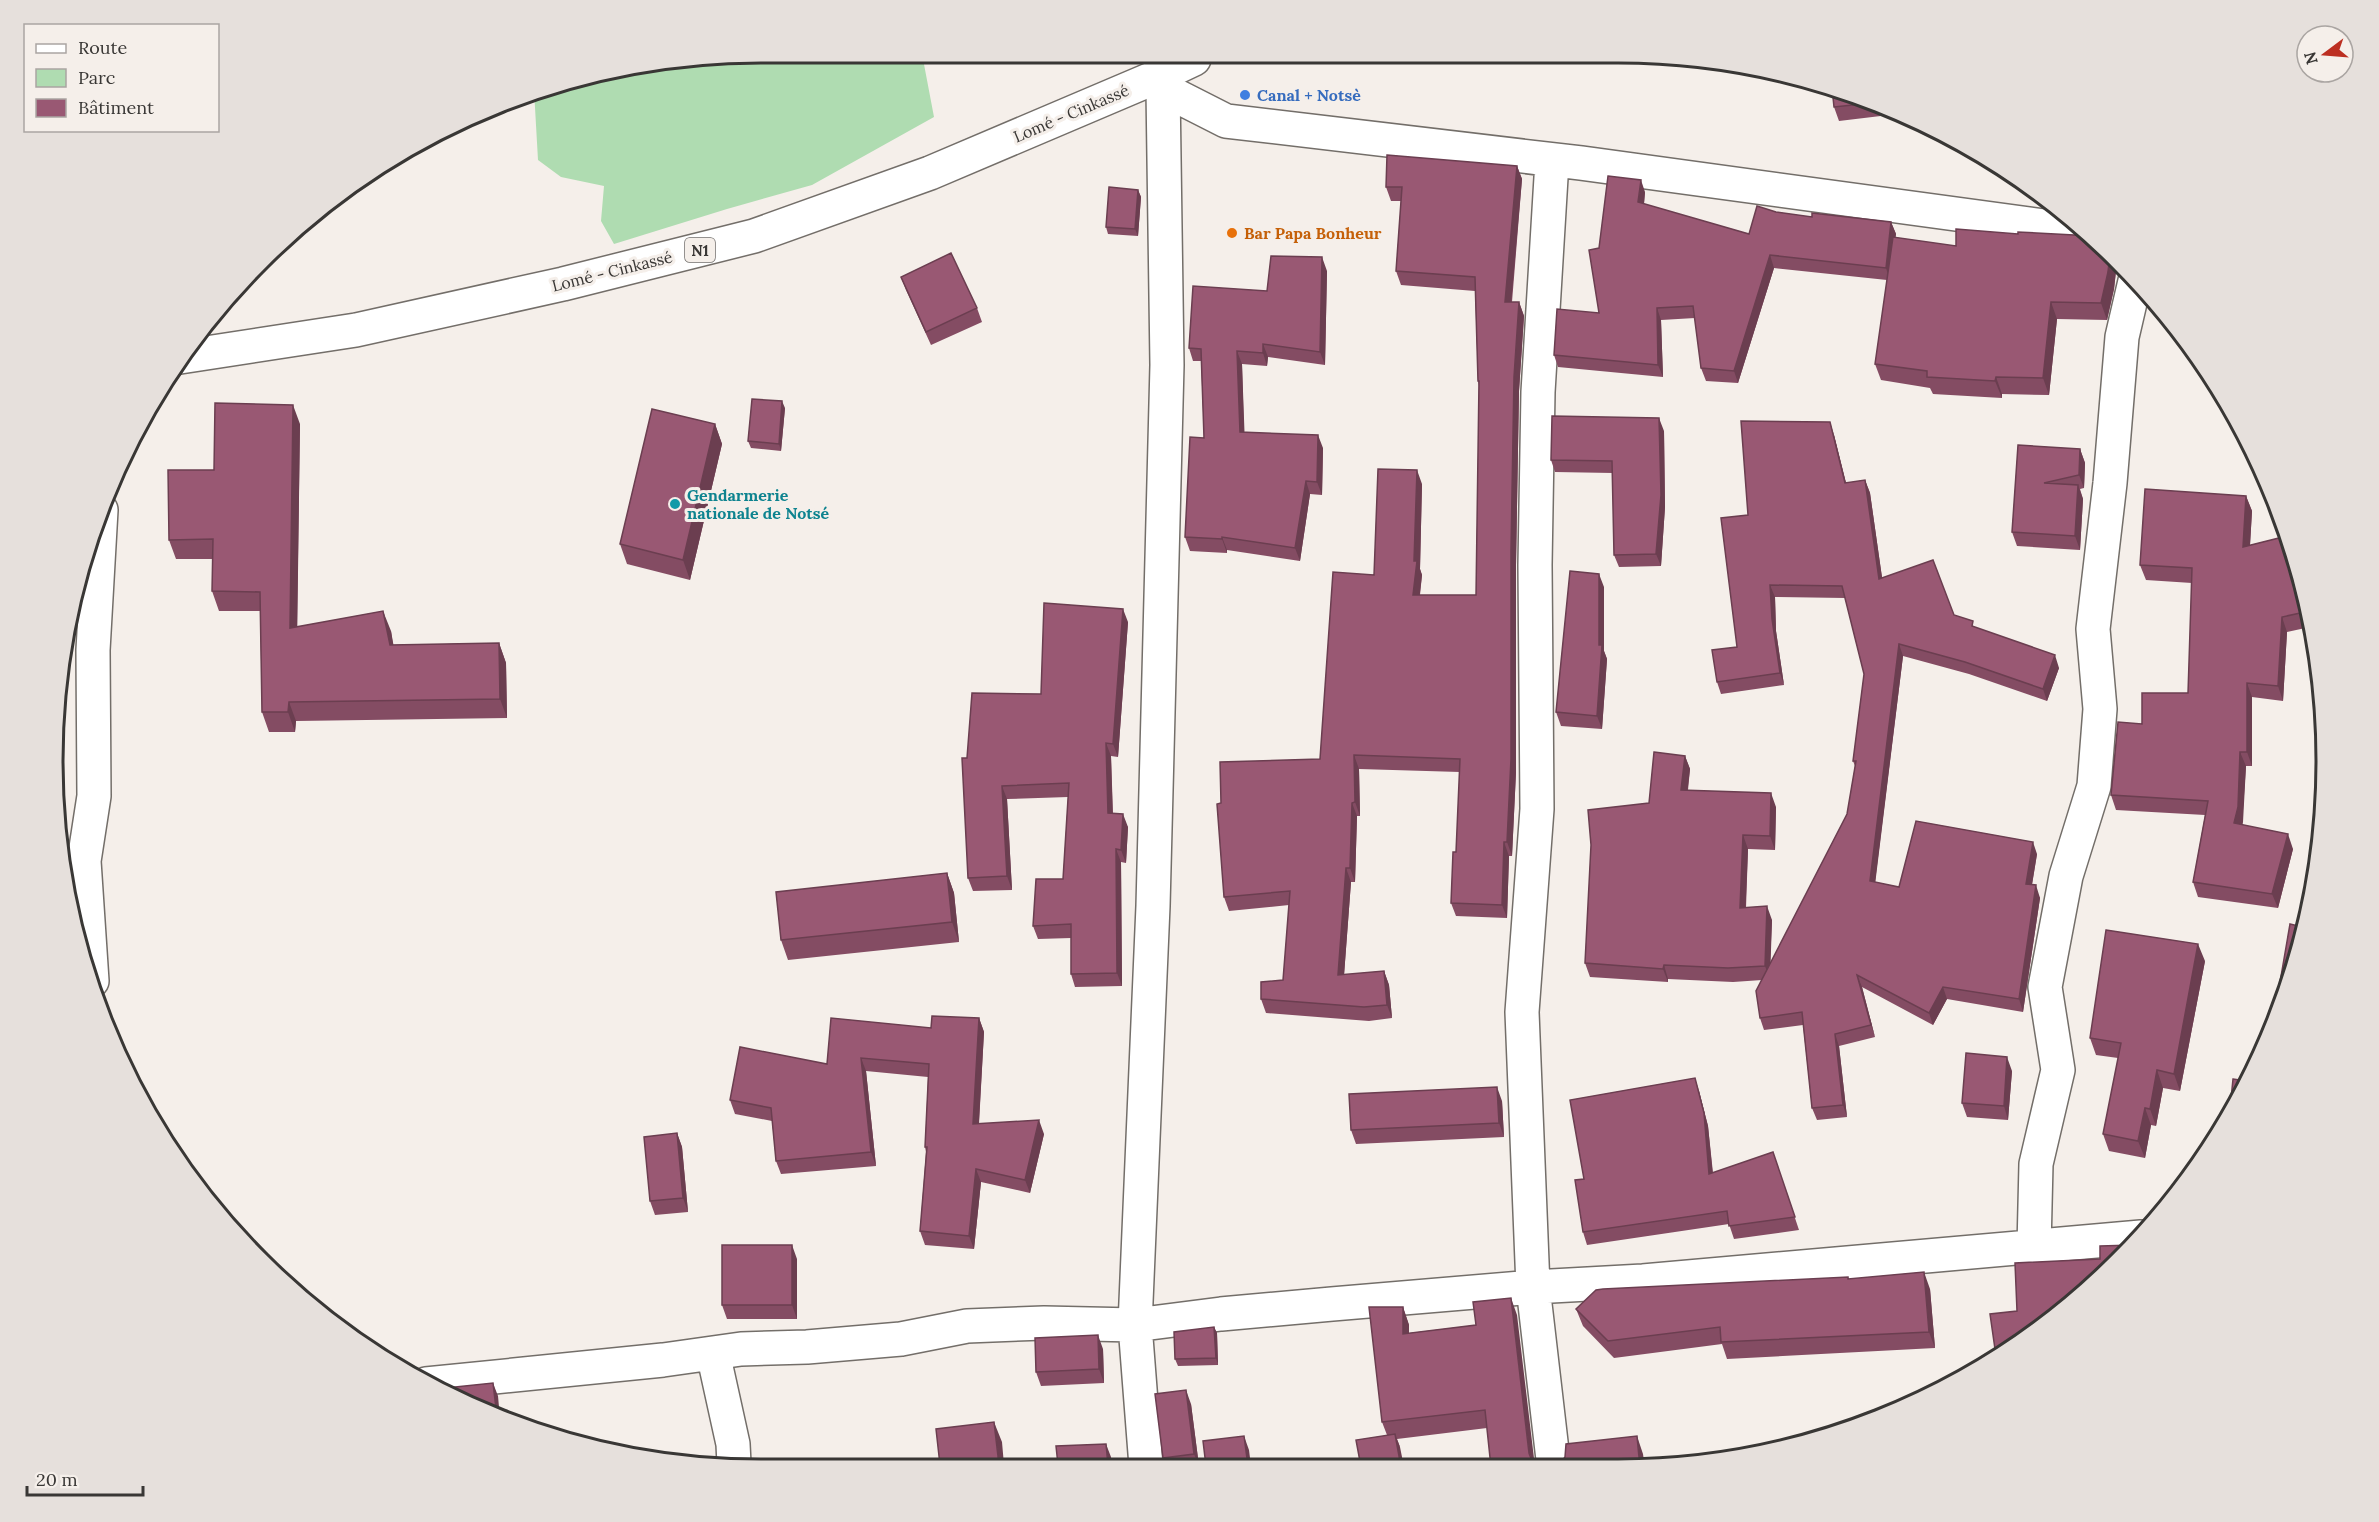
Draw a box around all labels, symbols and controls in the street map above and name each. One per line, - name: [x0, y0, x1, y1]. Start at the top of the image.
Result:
- legend: [24, 24, 219, 132]
- north arrow: [2295, 24, 2355, 84]
- text: Route: [78, 36, 127, 59]
- text: N: [2299, 49, 2322, 67]
- text: Parc: [78, 66, 115, 89]
- street label: Lomé - Cinkassé: [1010, 80, 1132, 146]
- place label: Canal + Notsè: [1257, 85, 1361, 105]
- marker: Canal + Notsè: [1238, 88, 1252, 102]
- text: Bâtiment: [78, 96, 154, 119]
- place label: Bar Papa Bonheur: [1244, 223, 1382, 243]
- marker: Bar Papa Bonheur: [1225, 226, 1239, 240]
- road number: N1: [685, 238, 715, 262]
- street label: Lomé - Cinkassé: [550, 246, 675, 296]
- place label: Gendarmerie nationale de Notsé: [687, 485, 830, 523]
- marker: Gendarmerie nationale de Notsé: [668, 497, 682, 511]
- scale bar: [27, 1459, 142, 1497]
- text: 20 m: [36, 1468, 78, 1491]

